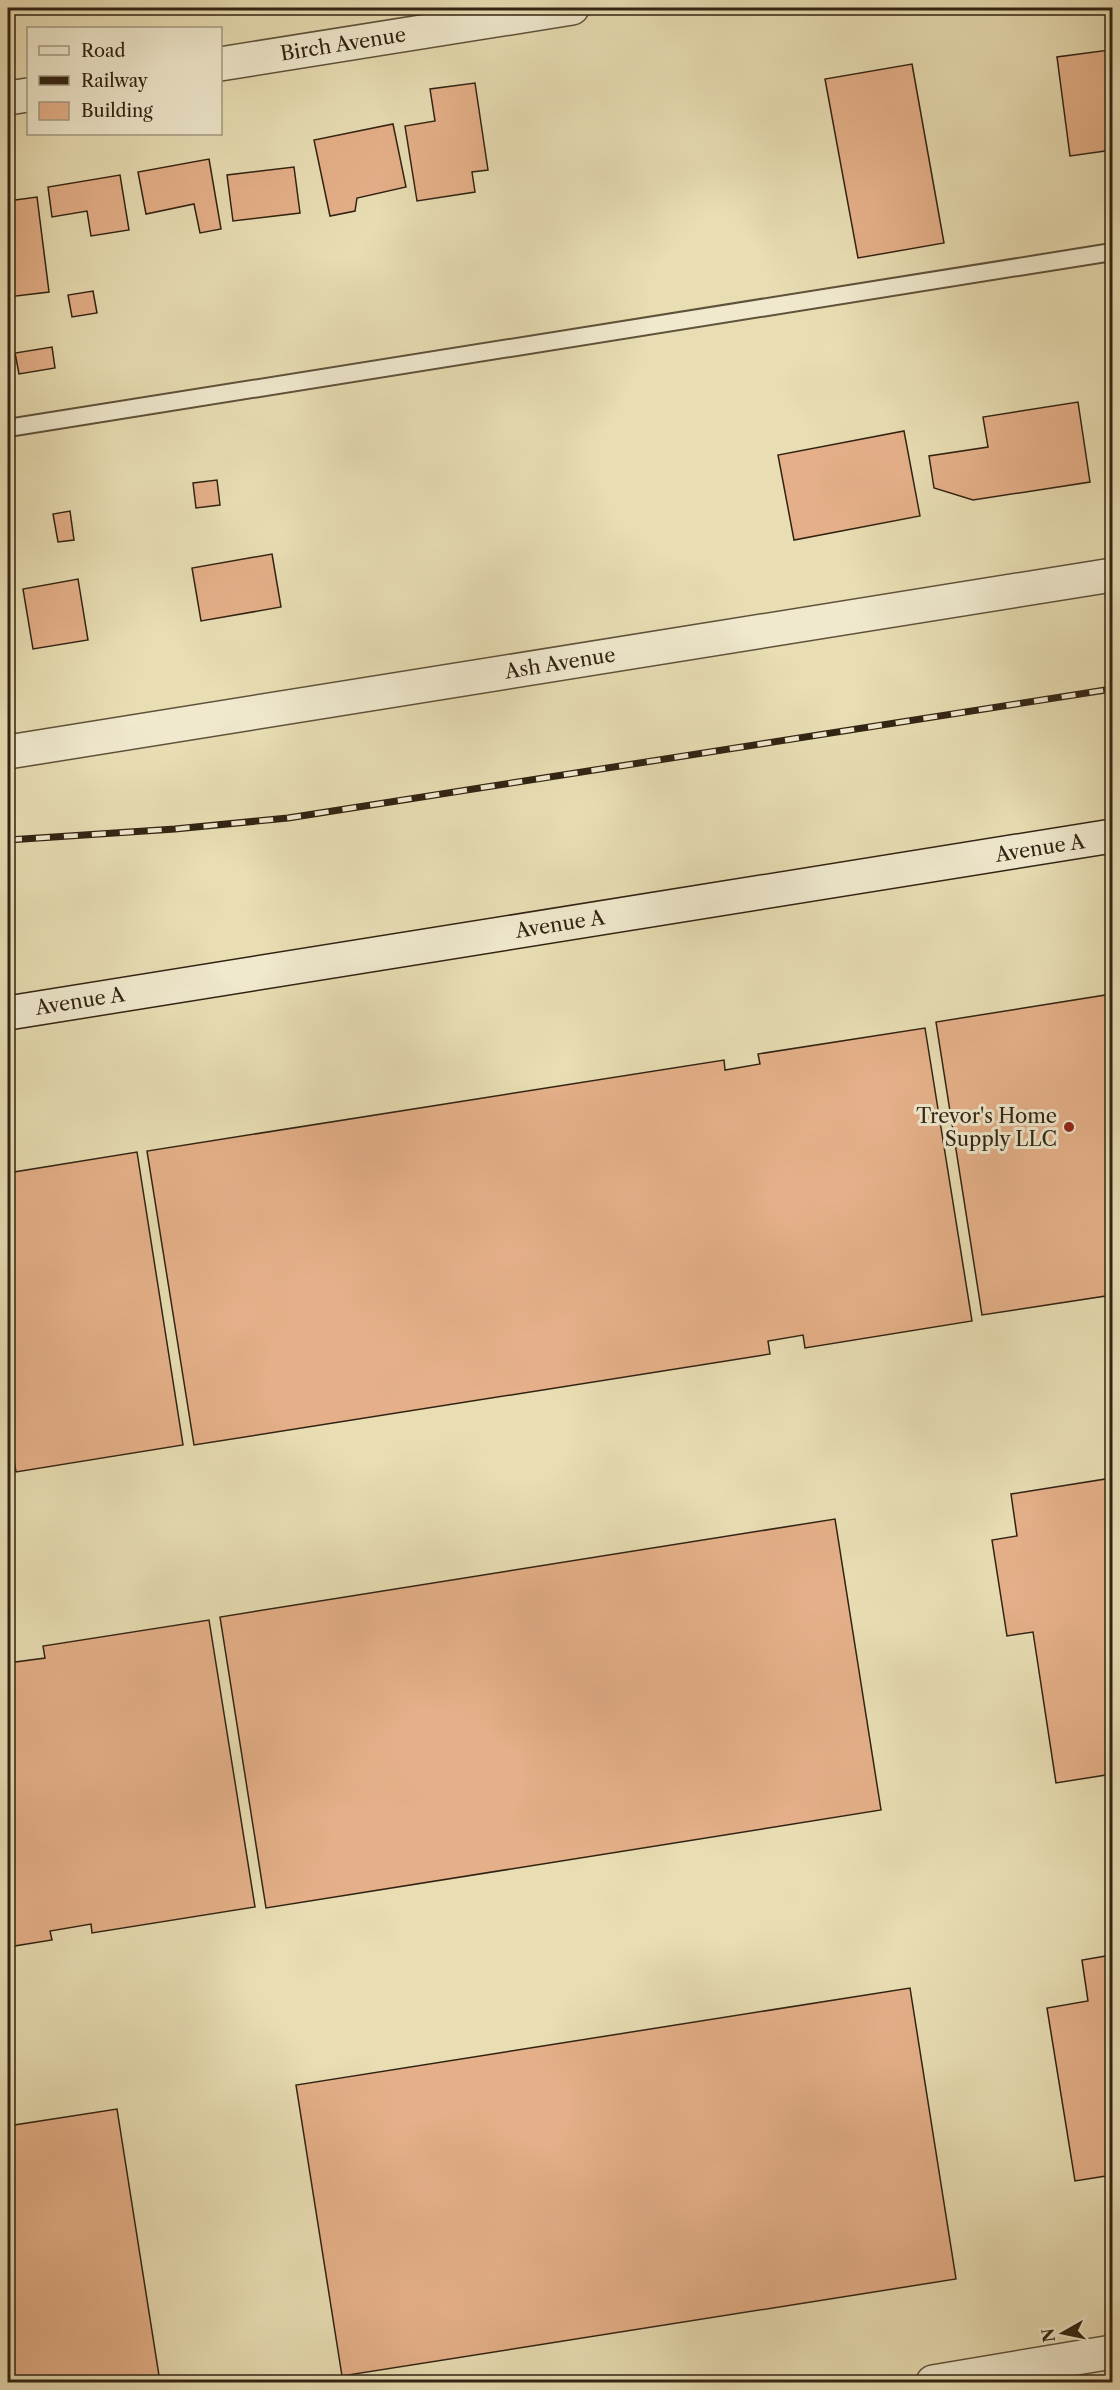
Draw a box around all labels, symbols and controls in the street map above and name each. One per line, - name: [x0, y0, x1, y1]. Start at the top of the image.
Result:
- street label: Birch Avenue: [279, 22, 407, 66]
- legend: [27, 27, 222, 135]
- text: Road: [81, 40, 126, 62]
- text: Railway: [81, 70, 149, 92]
- text: Building: [81, 100, 153, 122]
- street label: Ash Avenue: [502, 642, 617, 684]
- street label: Avenue A: [992, 829, 1088, 867]
- street label: Avenue A: [512, 905, 608, 943]
- street label: Avenue A: [32, 982, 128, 1020]
- place label: Trevor's Home Supply LLC: [916, 1104, 1057, 1151]
- marker: Trevor's Home Supply LLC: [1062, 1120, 1076, 1134]
- north arrow: [1033, 2303, 1093, 2363]
- text: N: [1037, 2327, 1059, 2344]

